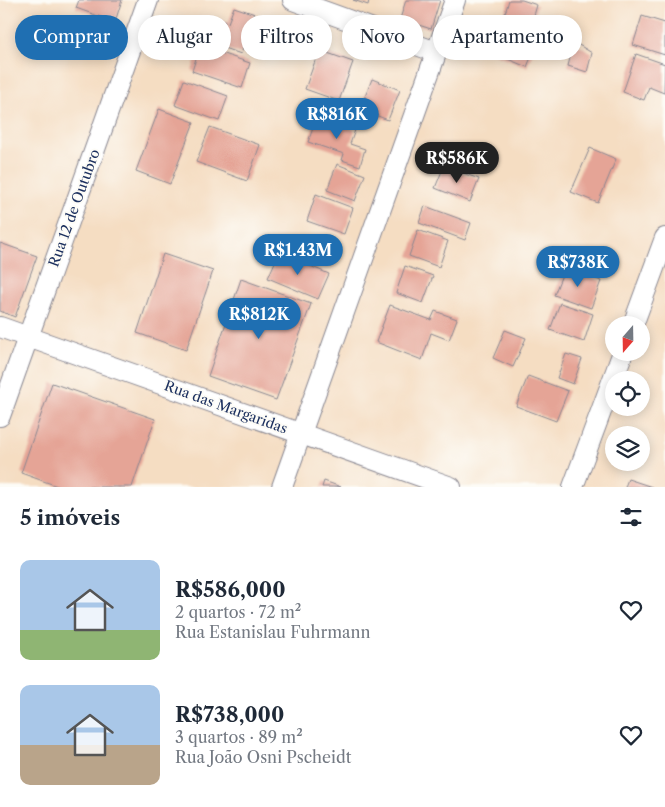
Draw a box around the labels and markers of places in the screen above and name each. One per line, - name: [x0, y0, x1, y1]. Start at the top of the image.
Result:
- pin: R$816K: [296, 98, 378, 140]
- pin: R$586K: [416, 142, 498, 184]
- pin: R$1.43M: [252, 234, 344, 276]
- pin: R$738K: [537, 246, 619, 288]
- pin: R$812K: [218, 298, 300, 340]

